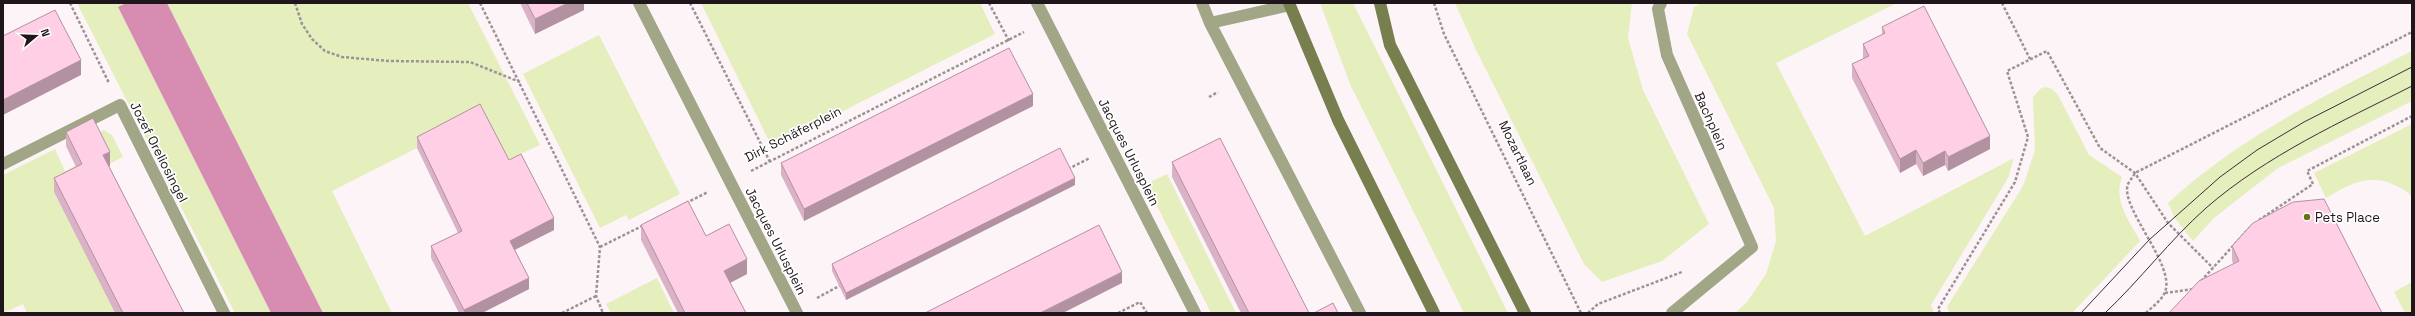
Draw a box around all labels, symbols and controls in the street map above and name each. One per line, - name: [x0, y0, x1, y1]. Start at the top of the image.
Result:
- north arrow: [16, 16, 56, 56]
- text: N: [38, 27, 53, 39]
- street label: Bachplein: [1691, 89, 1731, 153]
- street label: Jacques Urlusplein: [1094, 95, 1164, 209]
- street label: Jozef Oreliosingel: [126, 99, 192, 205]
- street label: Dirk Schäferplein: [742, 102, 844, 166]
- street label: Mozartlaan: [1495, 118, 1541, 188]
- street label: Jacques Urlusplein: [741, 184, 811, 298]
- place label: Pets Place: [2315, 209, 2380, 226]
- marker: Pets Place: [2302, 212, 2312, 222]

